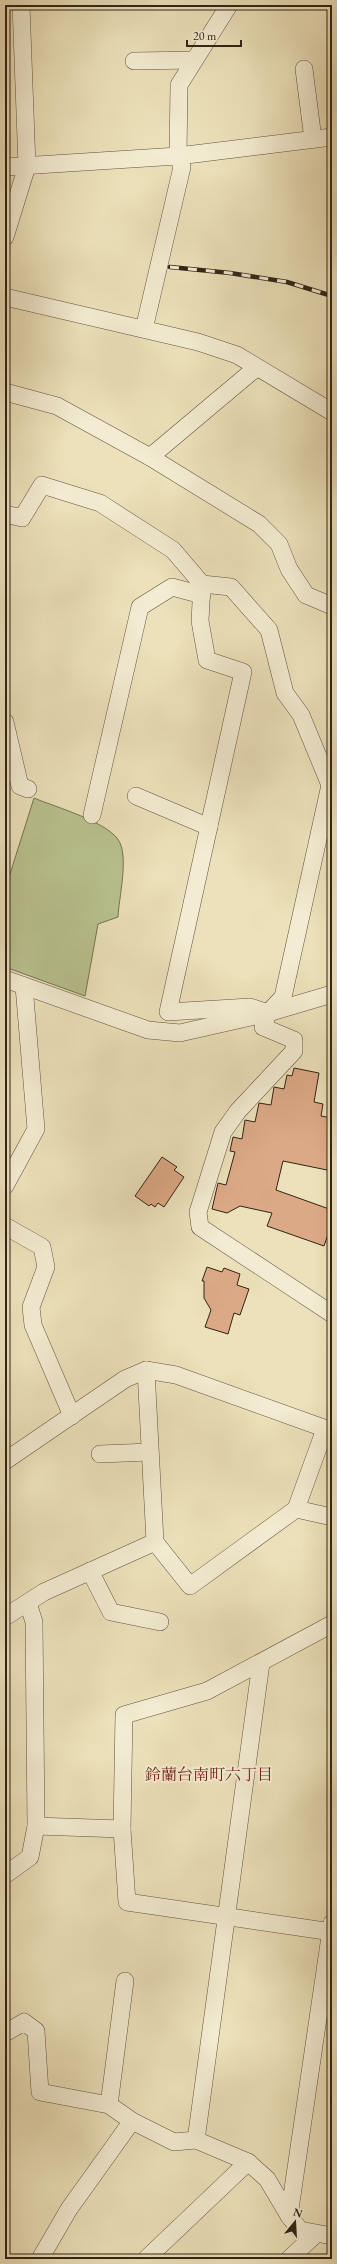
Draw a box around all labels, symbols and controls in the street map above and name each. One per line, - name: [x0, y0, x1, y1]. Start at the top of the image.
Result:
- scale bar: [187, 22, 241, 48]
- text: 20 m: [193, 28, 217, 44]
- district label: 鈴蘭台南町六丁目: [144, 1764, 273, 1785]
- north arrow: [275, 2202, 315, 2242]
- text: N: [292, 2204, 305, 2221]

